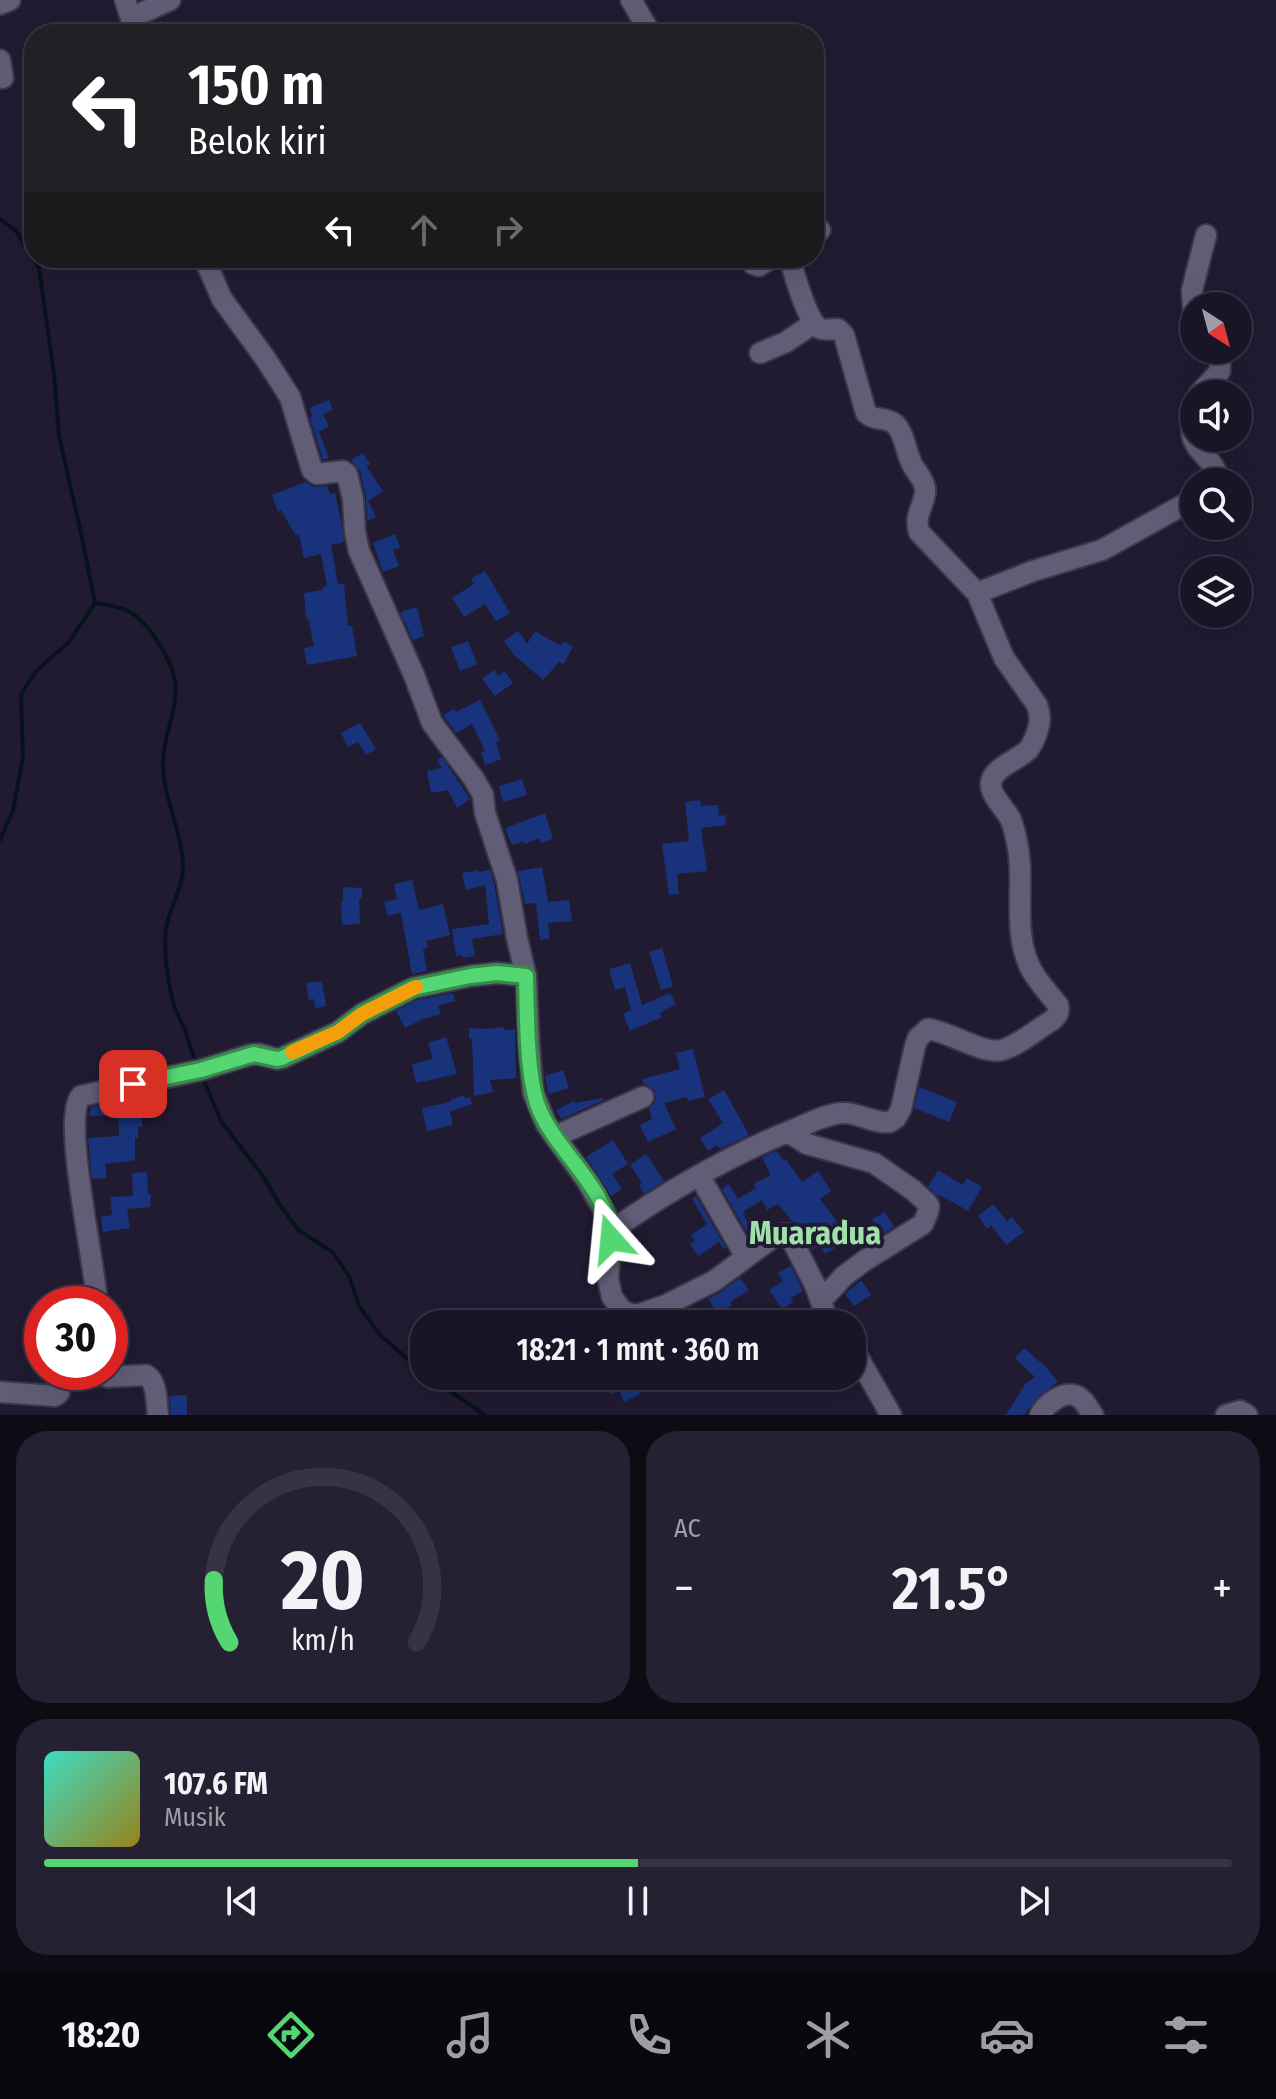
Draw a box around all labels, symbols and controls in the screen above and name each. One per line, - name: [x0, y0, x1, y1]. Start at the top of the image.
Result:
- text: 150 m: [188, 52, 324, 119]
- icon: left: [56, 56, 160, 160]
- text: Belok kiri: [188, 120, 326, 164]
- icon: left: [318, 208, 362, 252]
- icon: ahead: [402, 208, 446, 252]
- icon: right: [486, 208, 530, 252]
- north arrow: [1180, 292, 1252, 364]
- map controls: [1180, 292, 1252, 628]
- button: sound: [1180, 380, 1252, 452]
- button: search: [1180, 468, 1252, 540]
- button: layers: [1180, 556, 1252, 628]
- pin: [99, 1050, 167, 1118]
- icon: arrive: [111, 1062, 155, 1106]
- position arrow: [569, 1197, 653, 1281]
- district label: Muaradua: [749, 1214, 881, 1252]
- speed limit sign: 30: [24, 1286, 128, 1390]
- text: 18:21 · 1 mnt · 360 m: [516, 1332, 760, 1368]
- text: AC: [674, 1513, 701, 1544]
- text: 20: [280, 1531, 365, 1631]
- text: 21.5°: [892, 1553, 1014, 1625]
- text: −: [674, 1562, 694, 1615]
- text: +: [1212, 1562, 1232, 1615]
- text: km/h: [291, 1623, 355, 1658]
- text: 107.6 FM: [164, 1766, 268, 1802]
- text: Musik: [164, 1802, 226, 1833]
- icon: previous: [220, 1879, 264, 1923]
- icon: pause: [616, 1879, 660, 1923]
- icon: next: [1012, 1879, 1056, 1923]
- icon: directions: [263, 2007, 319, 2063]
- icon: music: [442, 2007, 498, 2063]
- icon: phone: [621, 2007, 677, 2063]
- icon: climate: [800, 2007, 856, 2063]
- icon: car: [979, 2007, 1035, 2063]
- icon: filters: [1158, 2007, 1214, 2063]
- text: 18:20: [62, 2013, 140, 2057]

